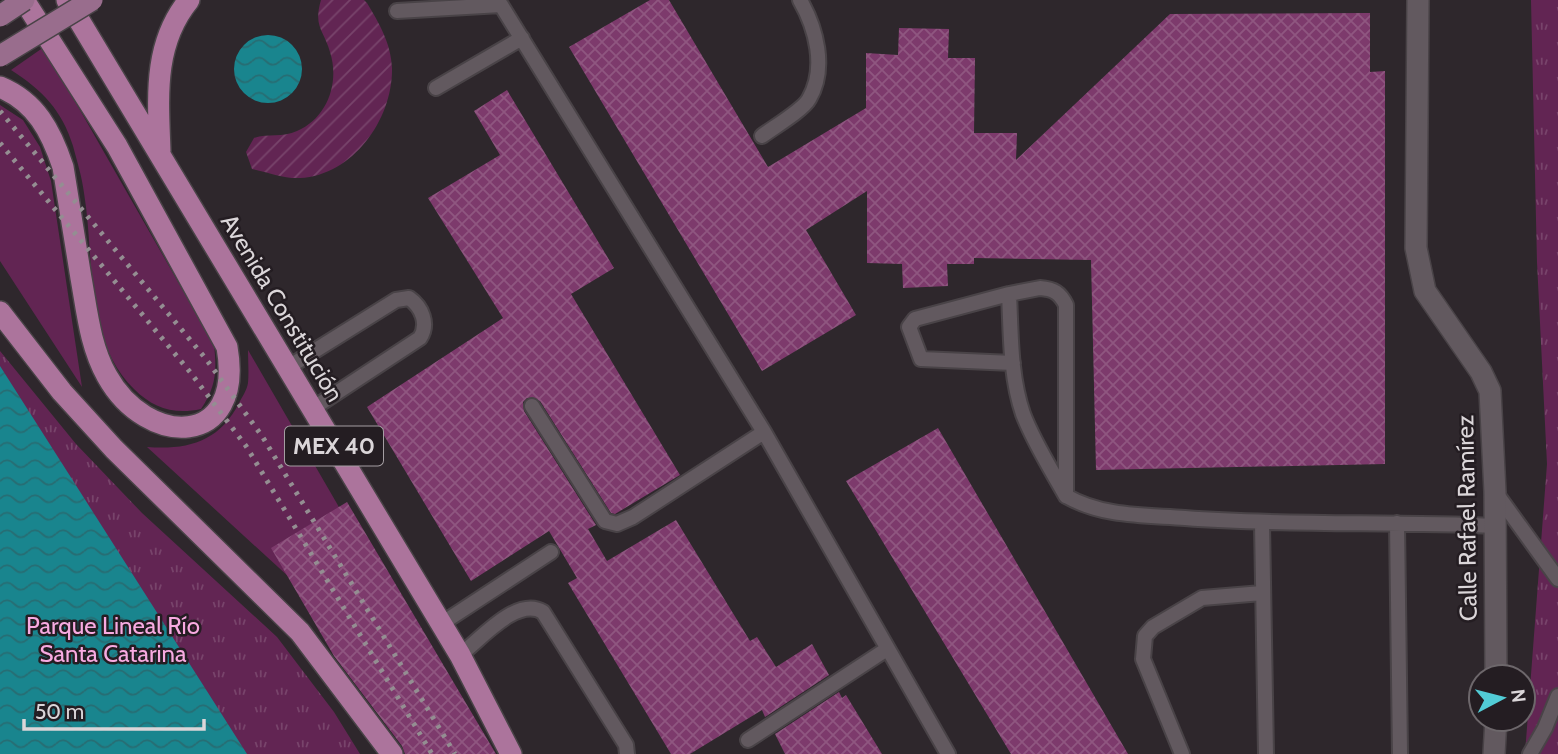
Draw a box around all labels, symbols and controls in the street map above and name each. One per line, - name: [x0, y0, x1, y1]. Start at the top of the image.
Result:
- street label: Avenida Constitución: [215, 209, 350, 407]
- street label: Calle Rafael Ramírez: [1450, 415, 1483, 622]
- road number: MEX 40: [285, 426, 383, 466]
- park label: Parque Lineal Río Santa Catarina: [26, 611, 200, 668]
- north arrow: [1467, 663, 1537, 733]
- scale bar: [24, 688, 205, 732]
- text: N: [1506, 688, 1531, 704]
- text: 50 m: [35, 699, 84, 724]

